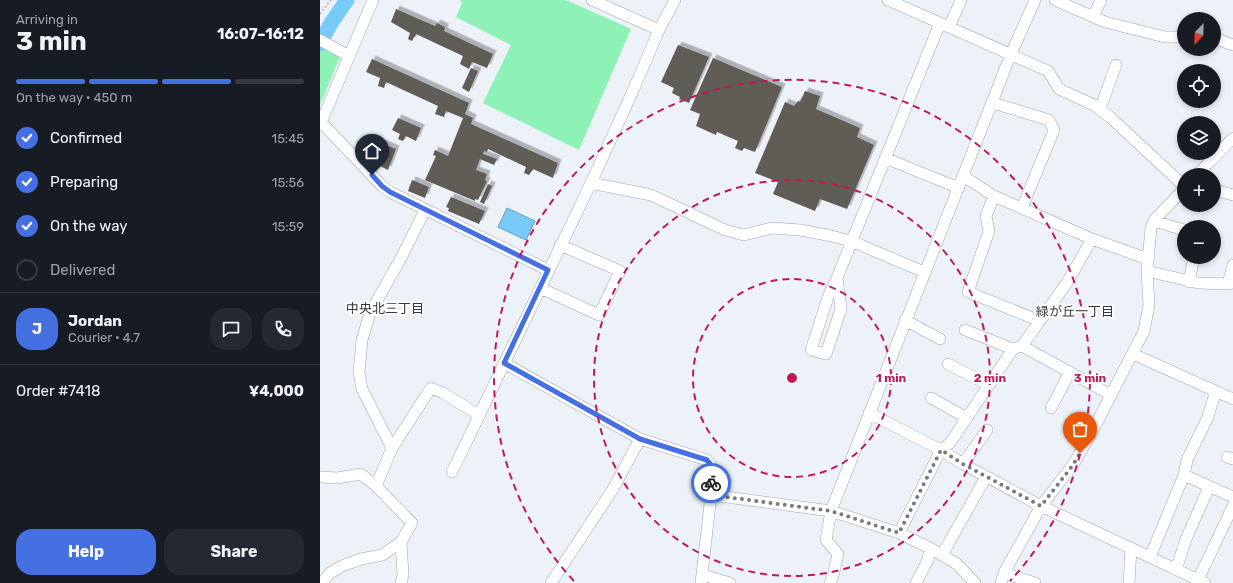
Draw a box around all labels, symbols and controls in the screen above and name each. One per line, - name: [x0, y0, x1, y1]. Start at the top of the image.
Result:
- text: Arriving in: [16, 12, 78, 27]
- north arrow: [1177, 12, 1221, 56]
- map controls: [1177, 12, 1221, 264]
- text: 16:07–16:12: [217, 25, 304, 43]
- text: 3 min: [16, 26, 87, 57]
- button: locate: [1177, 64, 1221, 108]
- text: On the way · 450 m: [16, 90, 132, 105]
- button: layers: [1177, 116, 1221, 160]
- icon: check: [16, 127, 38, 149]
- text: Confirmed: [50, 129, 122, 147]
- text: 15:45: [272, 131, 304, 146]
- pin: [355, 134, 389, 175]
- icon: home: [361, 140, 383, 162]
- button: +: [1177, 168, 1221, 212]
- icon: check: [16, 171, 38, 193]
- text: Preparing: [50, 173, 118, 191]
- text: 15:56: [272, 175, 304, 190]
- icon: check: [16, 215, 38, 237]
- text: On the way: [50, 217, 128, 235]
- text: 15:59: [272, 219, 304, 234]
- button: −: [1177, 220, 1221, 264]
- text: Delivered: [50, 261, 115, 279]
- district label: 中央北三丁目: [346, 301, 424, 316]
- district label: 緑が丘一丁目: [1036, 304, 1114, 319]
- button: chat: [210, 308, 252, 350]
- button: phone: [262, 308, 304, 350]
- text: Jordan: [68, 312, 122, 330]
- text: J: [32, 320, 42, 338]
- text: Courier · 4.7: [68, 330, 140, 345]
- centre of rings: [785, 371, 799, 385]
- text: 1 min: [876, 371, 907, 385]
- text: 2 min: [974, 371, 1007, 385]
- text: 3 min: [1074, 371, 1107, 385]
- text: Order #7418: [16, 382, 100, 400]
- text: ¥4,000: [249, 382, 304, 400]
- pin: [1063, 412, 1097, 453]
- icon: bag: [1069, 418, 1091, 440]
- courier: [691, 463, 731, 503]
- icon: bike: [700, 472, 722, 494]
- button: Help: [16, 529, 156, 575]
- button: Share: [164, 529, 304, 575]

